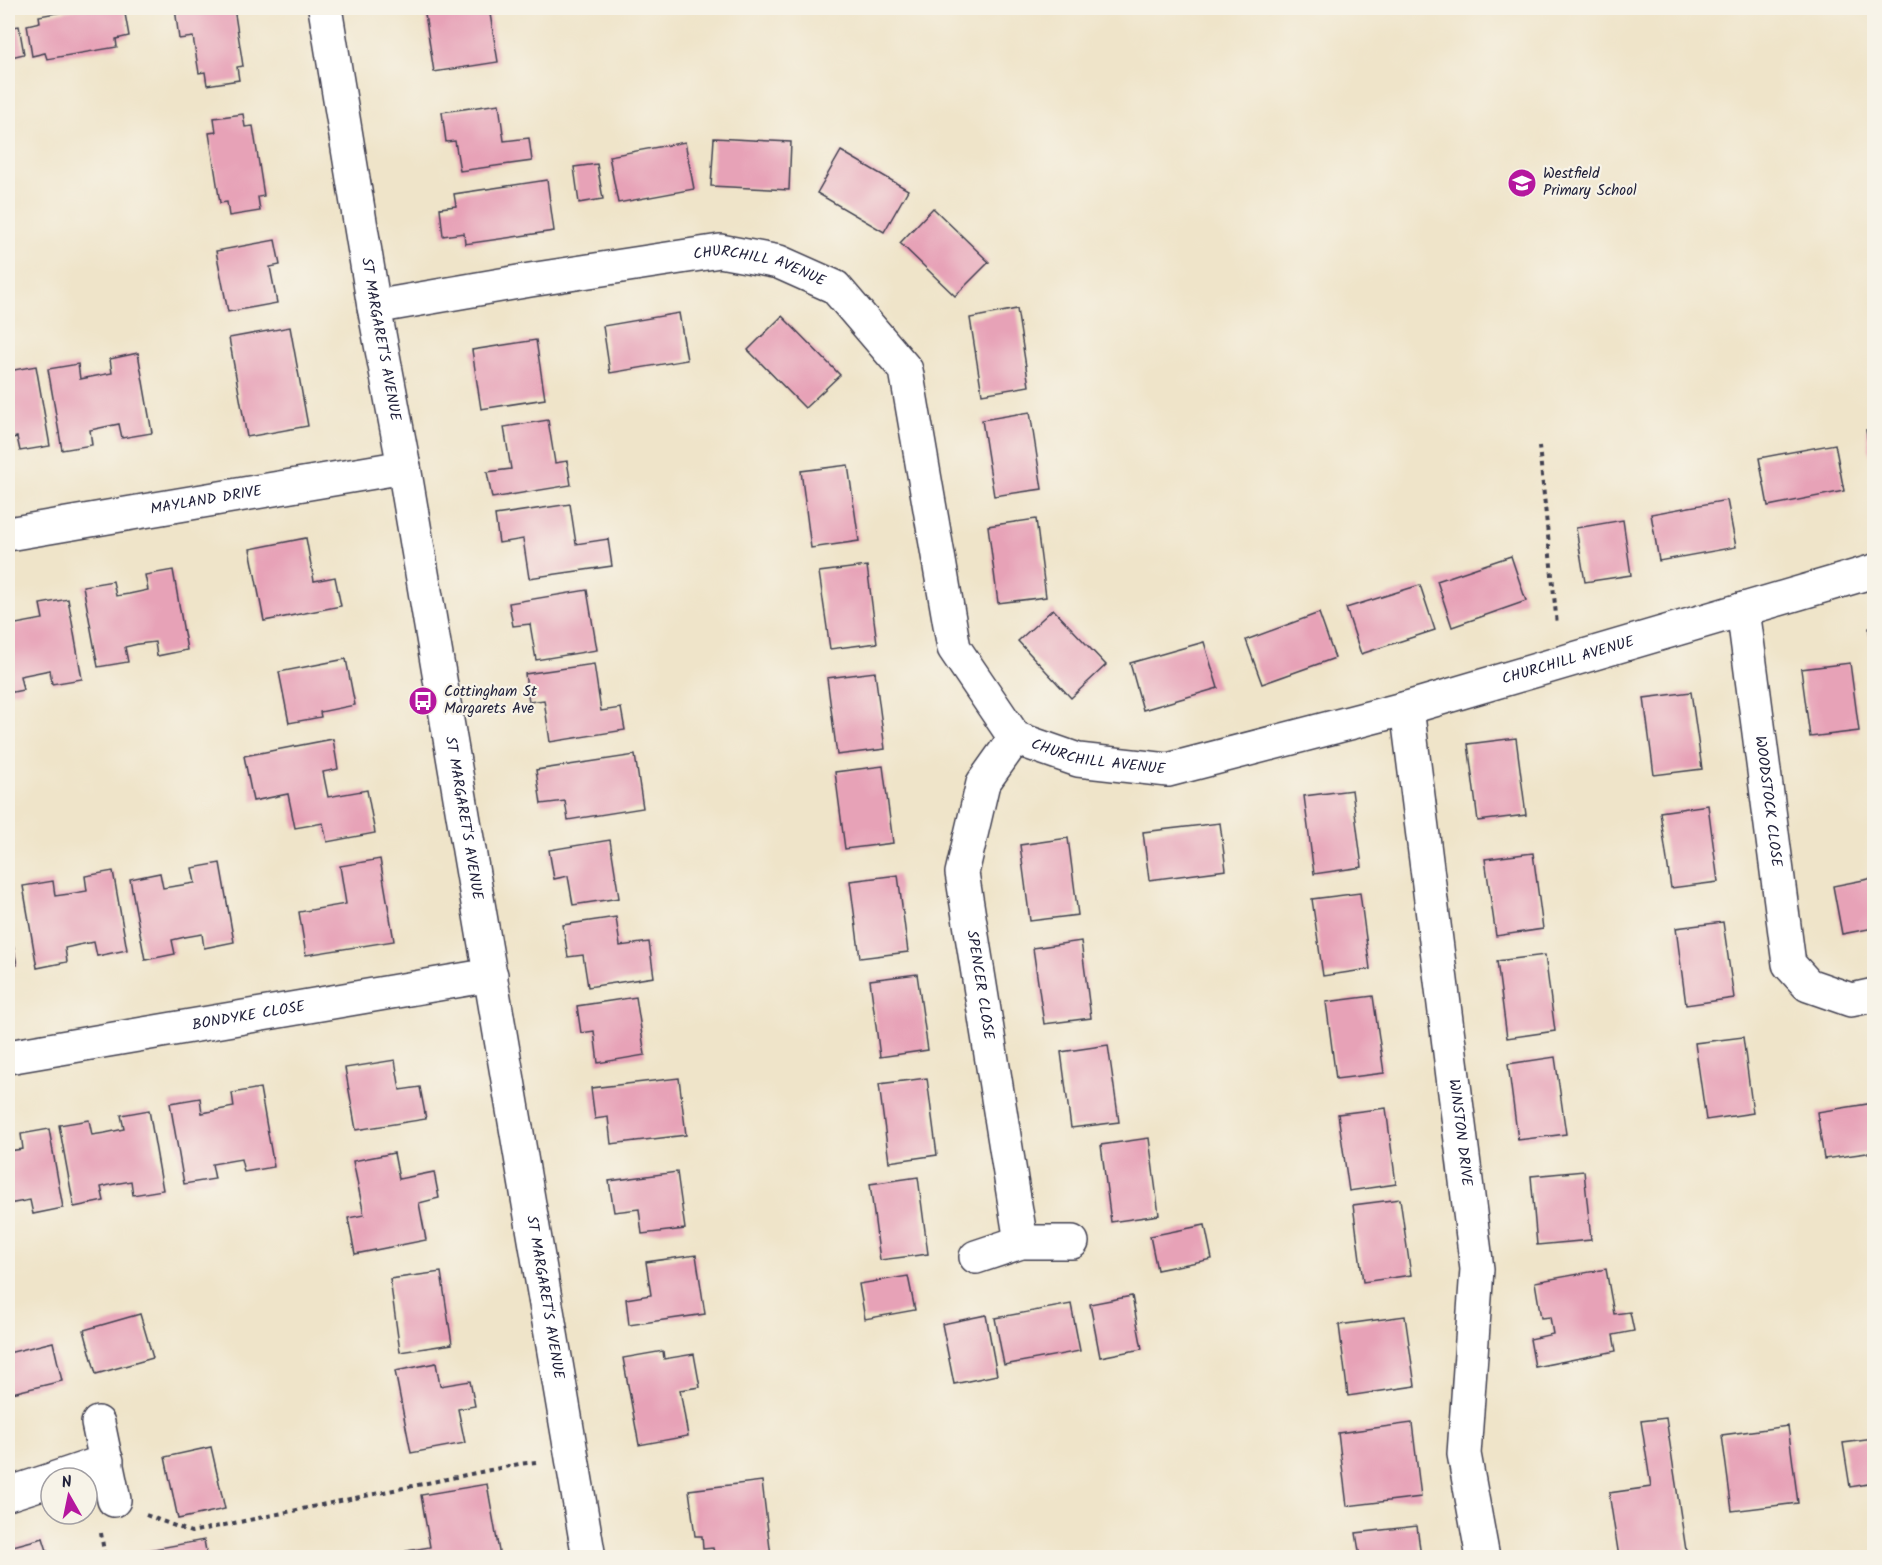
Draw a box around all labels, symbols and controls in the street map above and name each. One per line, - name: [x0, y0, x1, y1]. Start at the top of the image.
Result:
- place label: Westfield Primary School: [1543, 162, 1637, 203]
- school or university icon: Westfield Primary School: [1506, 167, 1538, 199]
- street label: CHURCHILL AVENUE: [692, 239, 831, 294]
- street label: ST MARGARET'S AVENUE: [354, 256, 407, 424]
- street label: MAYLAND DRIVE: [149, 479, 265, 522]
- street label: CHURCHILL AVENUE: [1499, 630, 1638, 692]
- place label: Cottingham St Margarets Ave: [444, 680, 537, 721]
- bus stop icon: Cottingham St Margarets Ave: [407, 685, 439, 717]
- street label: CHURCHILL AVENUE: [1028, 733, 1168, 782]
- street label: WOODSTOCK CLOSE: [1748, 734, 1788, 870]
- street label: ST MARGARET'S AVENUE: [438, 735, 489, 903]
- street label: SPENCER CLOSE: [959, 928, 1001, 1043]
- street label: BONDYKE CLOSE: [190, 995, 308, 1038]
- street label: WINSTON DRIVE: [1441, 1078, 1479, 1189]
- street label: ST MARGARET'S AVENUE: [519, 1214, 571, 1382]
- north arrow: [39, 1466, 99, 1526]
- text: N: [60, 1470, 74, 1496]

